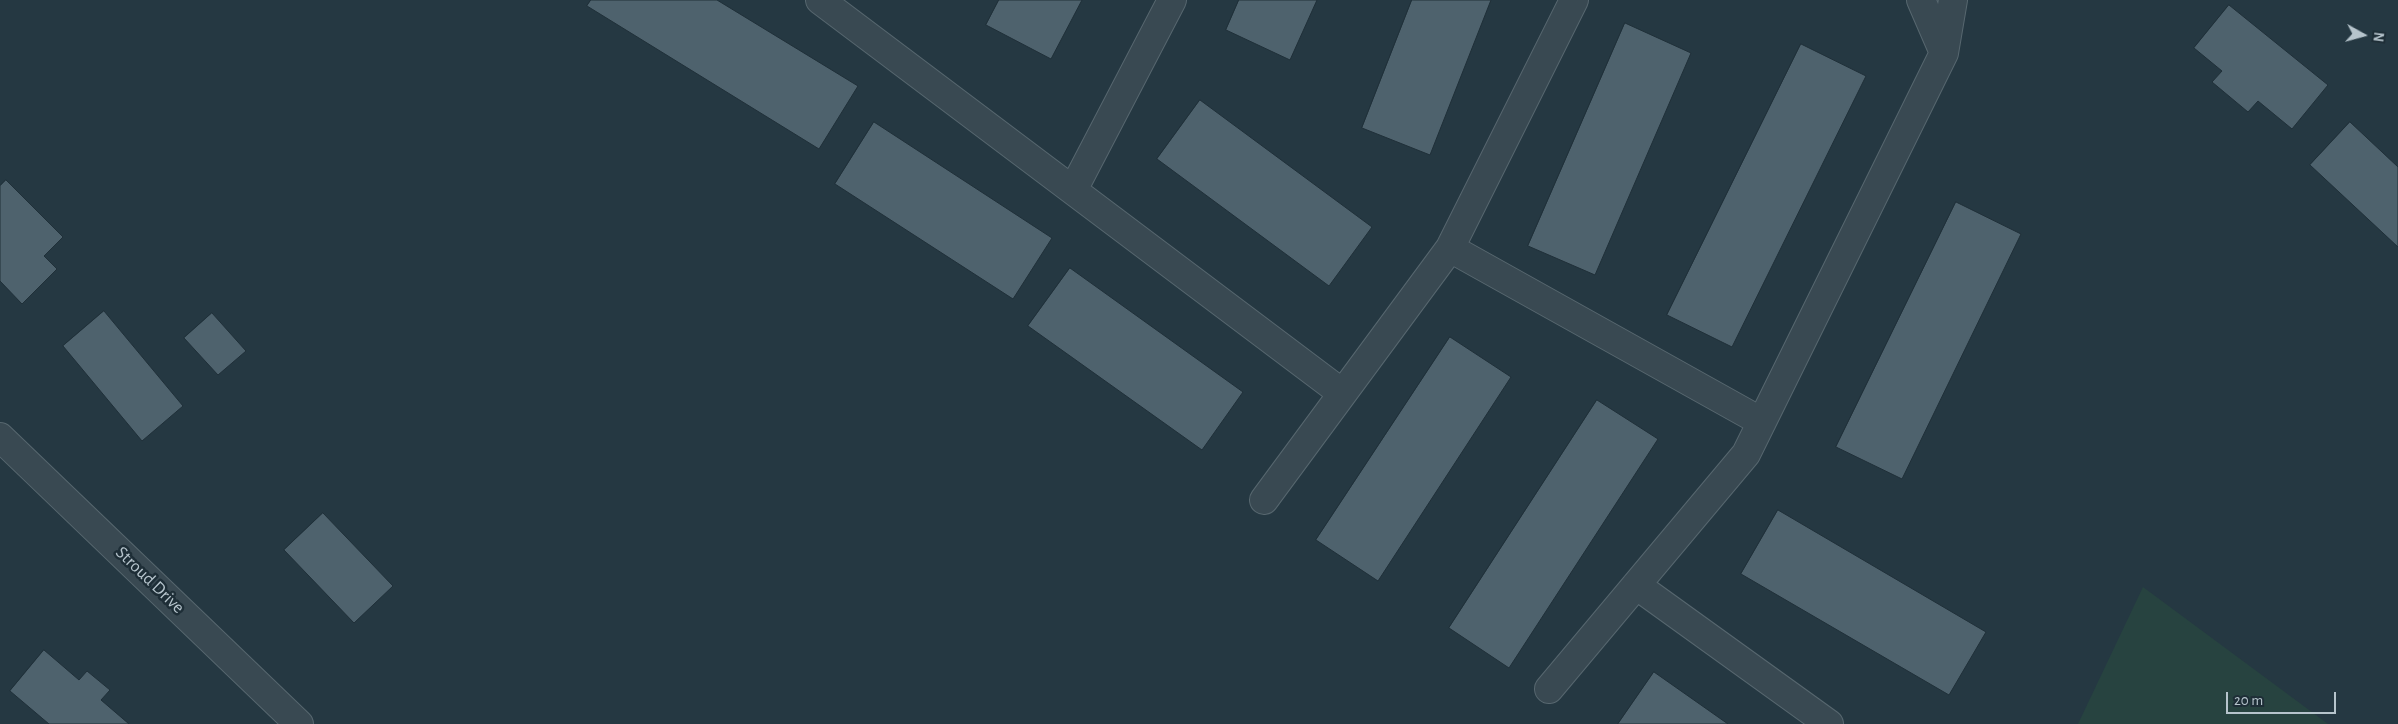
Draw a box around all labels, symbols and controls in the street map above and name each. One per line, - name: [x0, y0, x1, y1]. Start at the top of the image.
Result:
- north arrow: [2338, 10, 2388, 60]
- text: N: [2370, 31, 2385, 43]
- street label: Stroud Drive: [111, 542, 189, 618]
- scale bar: [2228, 682, 2338, 714]
- text: 20 m: [2234, 693, 2263, 708]

